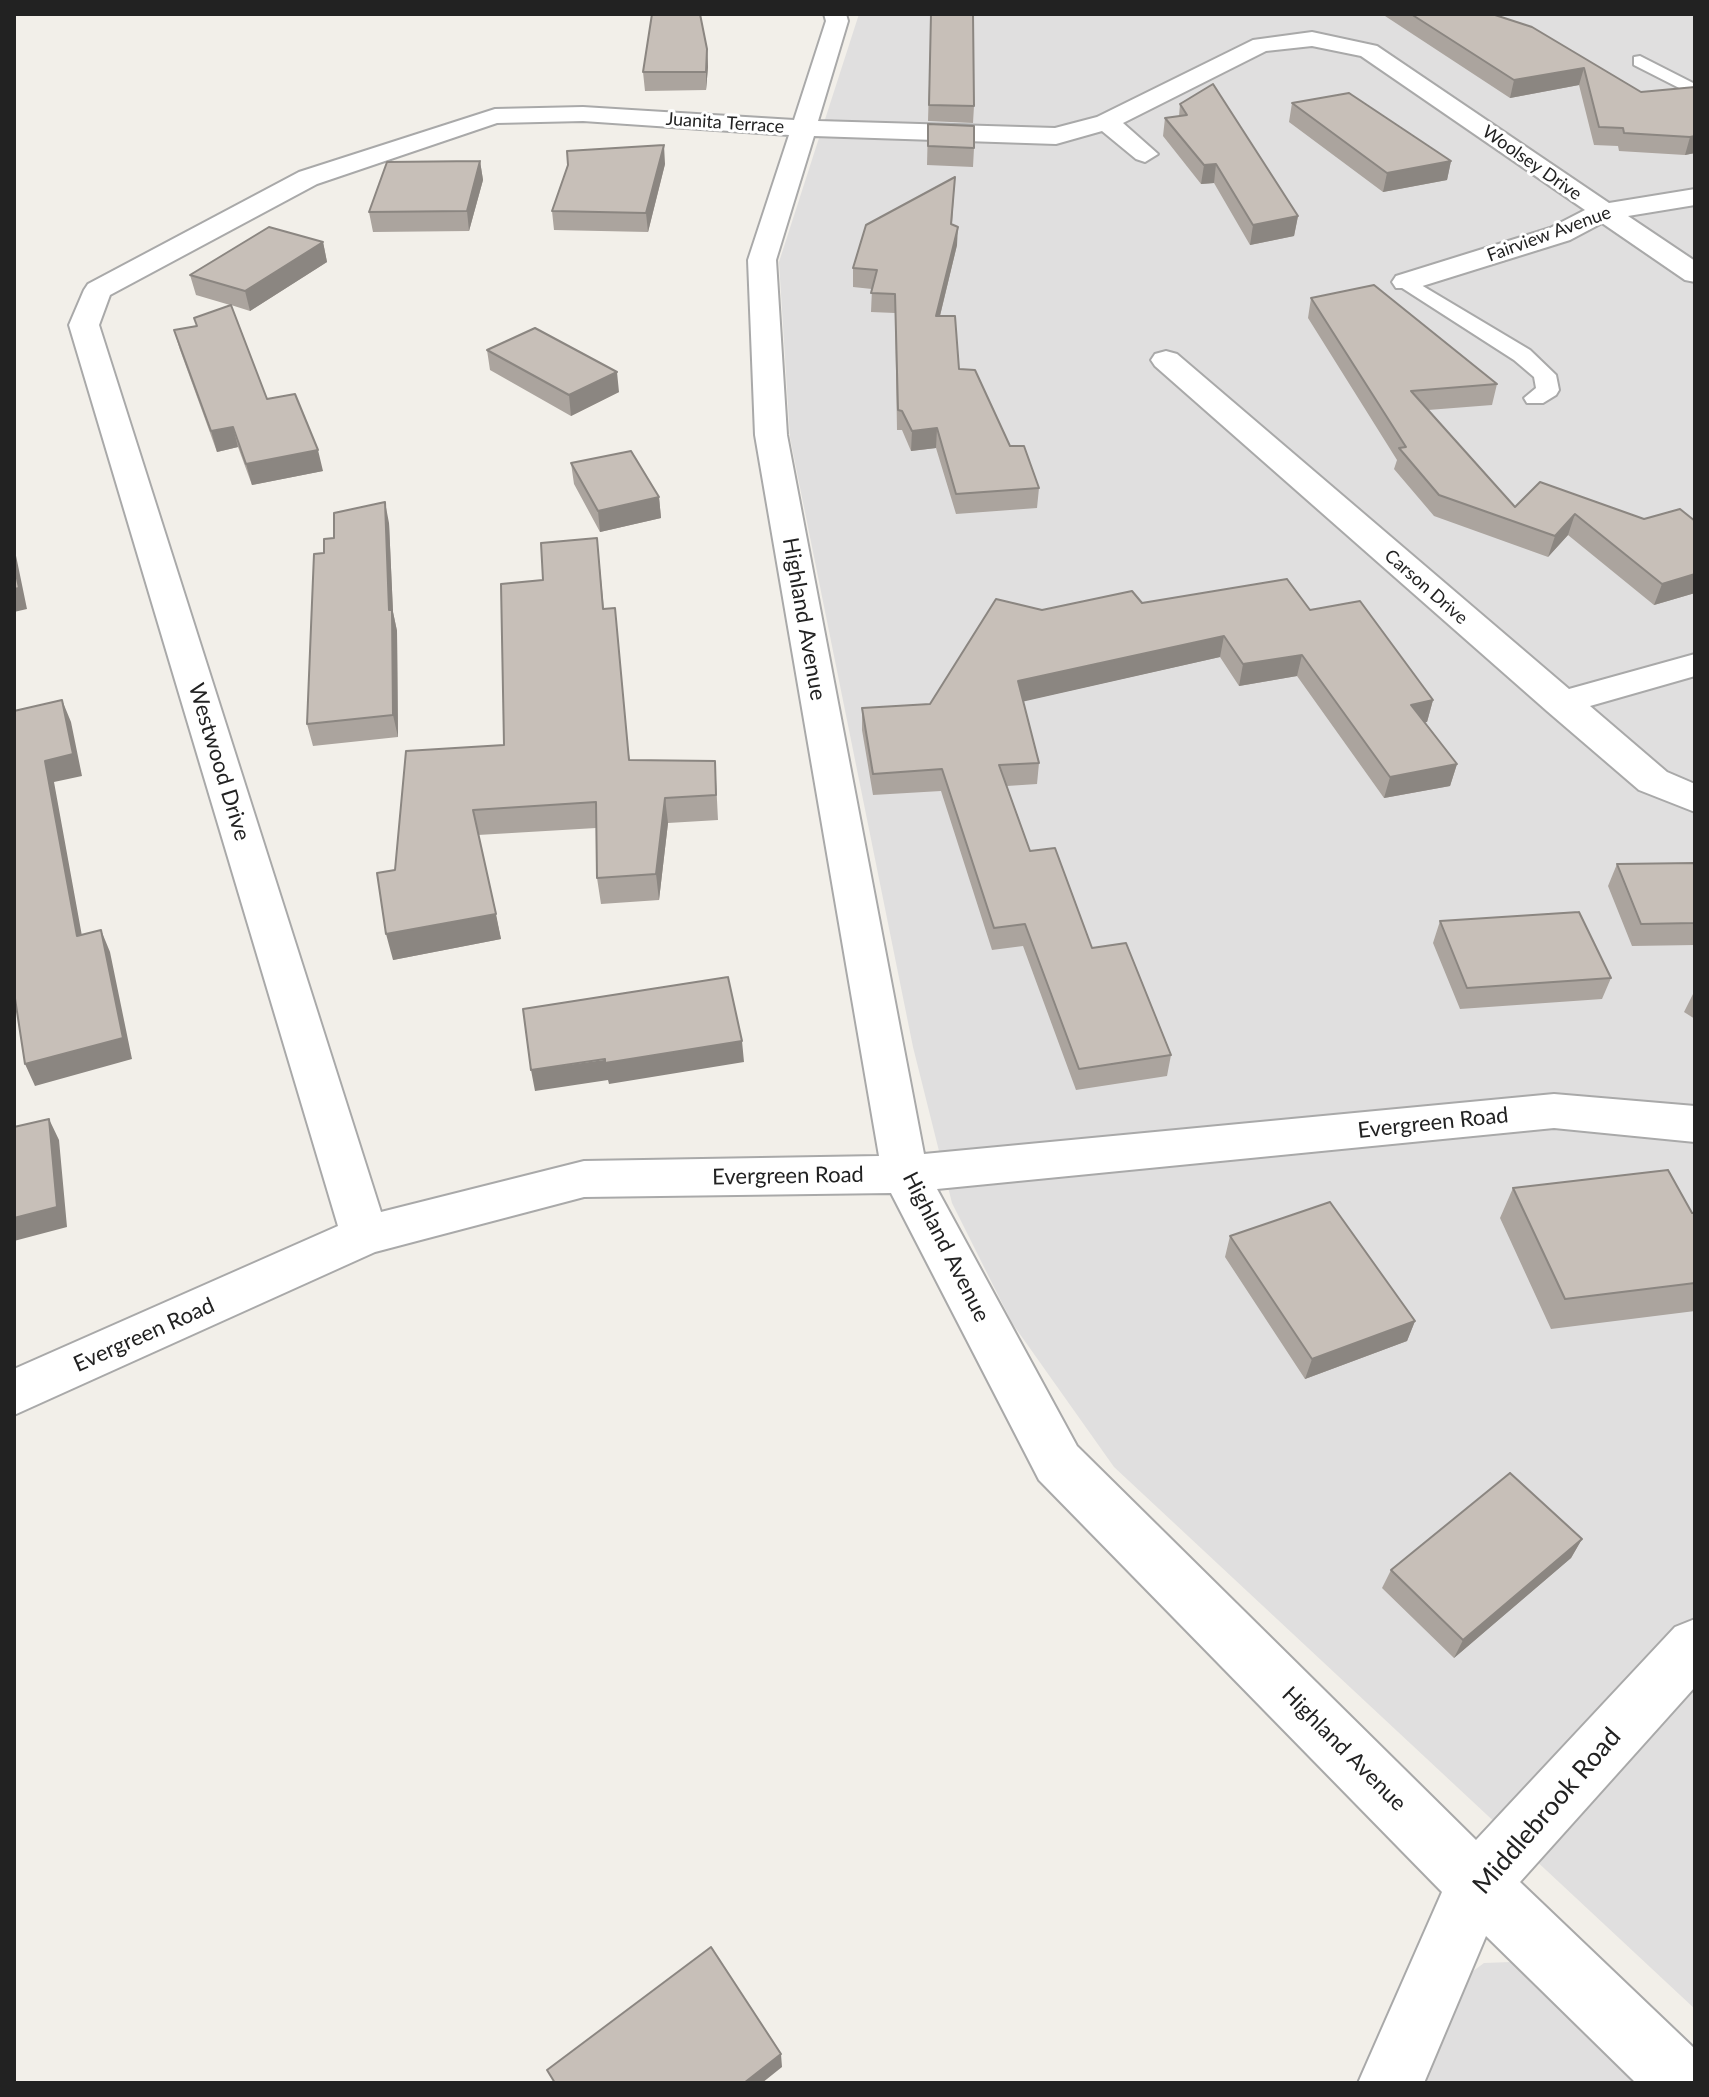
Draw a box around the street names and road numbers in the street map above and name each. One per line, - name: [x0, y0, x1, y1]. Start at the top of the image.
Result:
- street label: Juanita Terrace: [665, 108, 785, 138]
- street label: Woolsey Drive: [1478, 121, 1586, 205]
- street label: Fairview Avenue: [1484, 202, 1614, 266]
- street label: Highland Avenue: [777, 536, 831, 702]
- street label: Carson Drive: [1380, 545, 1472, 629]
- street label: Westwood Drive: [183, 680, 255, 844]
- street label: Evergreen Road: [1356, 1102, 1510, 1144]
- street label: Evergreen Road: [712, 1161, 864, 1191]
- street label: Highland Avenue: [897, 1168, 995, 1326]
- street label: Evergreen Road: [69, 1292, 219, 1378]
- street label: Highland Avenue: [1276, 1681, 1412, 1817]
- street label: Middlebrook Road: [1466, 1722, 1628, 1900]

